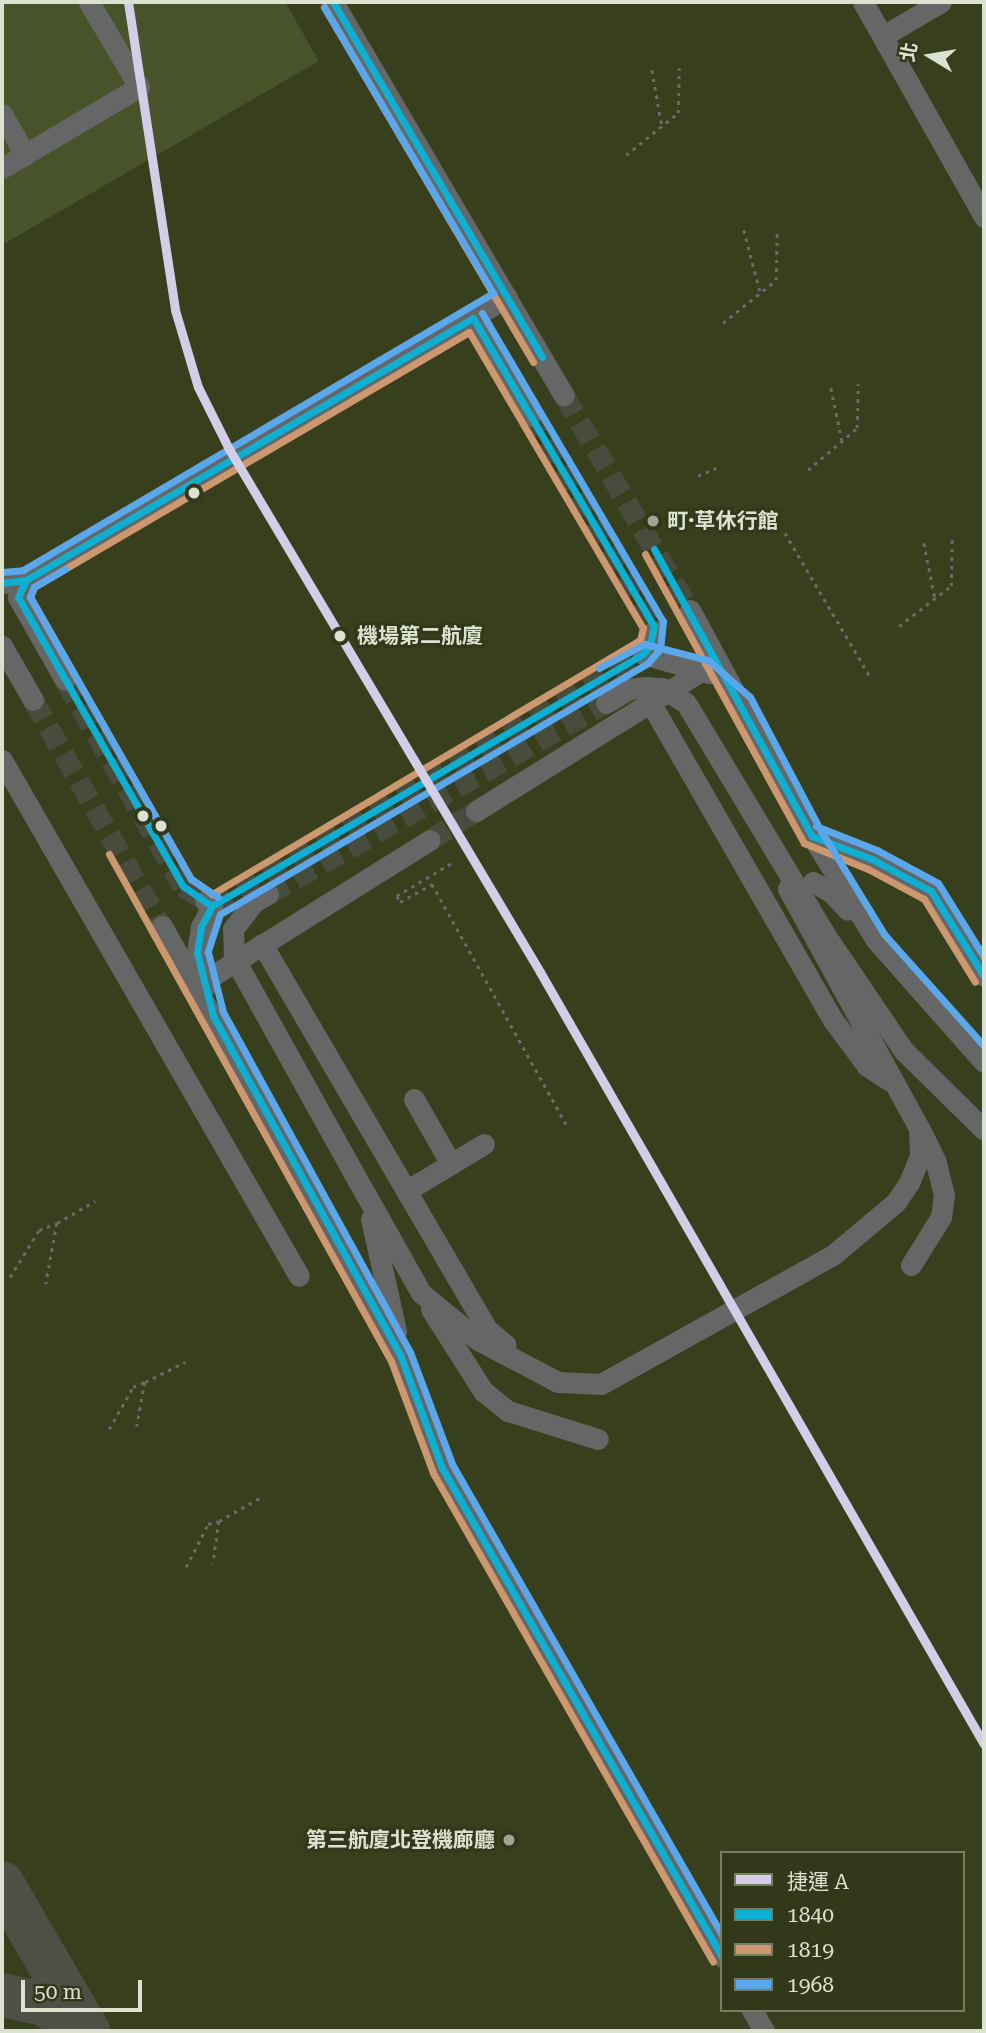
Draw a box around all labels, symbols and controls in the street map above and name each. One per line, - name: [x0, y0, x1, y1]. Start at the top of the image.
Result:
- north arrow: [895, 21, 965, 91]
- text: 北: [896, 40, 922, 63]
- unlabelled marker: [187, 486, 201, 500]
- place label: 町·草休行館: [667, 508, 779, 534]
- marker: 町·草休行館: [645, 513, 661, 529]
- place label: 機場第二航廈: [357, 623, 483, 649]
- marker: 機場第二航廈: [329, 625, 351, 647]
- unlabelled marker: [136, 809, 150, 823]
- unlabelled marker: [154, 819, 168, 833]
- place label: 第三航廈北登機廊廳: [306, 1827, 495, 1853]
- marker: 第三航廈北登機廊廳: [501, 1832, 517, 1848]
- legend: [720, 1851, 965, 2012]
- text: 捷運 A: [787, 1870, 849, 1894]
- text: 1840: [787, 1903, 834, 1927]
- text: 1819: [787, 1938, 834, 1962]
- scale bar: [24, 1966, 145, 2010]
- text: 1968: [787, 1973, 834, 1997]
- text: 50 m: [34, 1980, 82, 2004]

